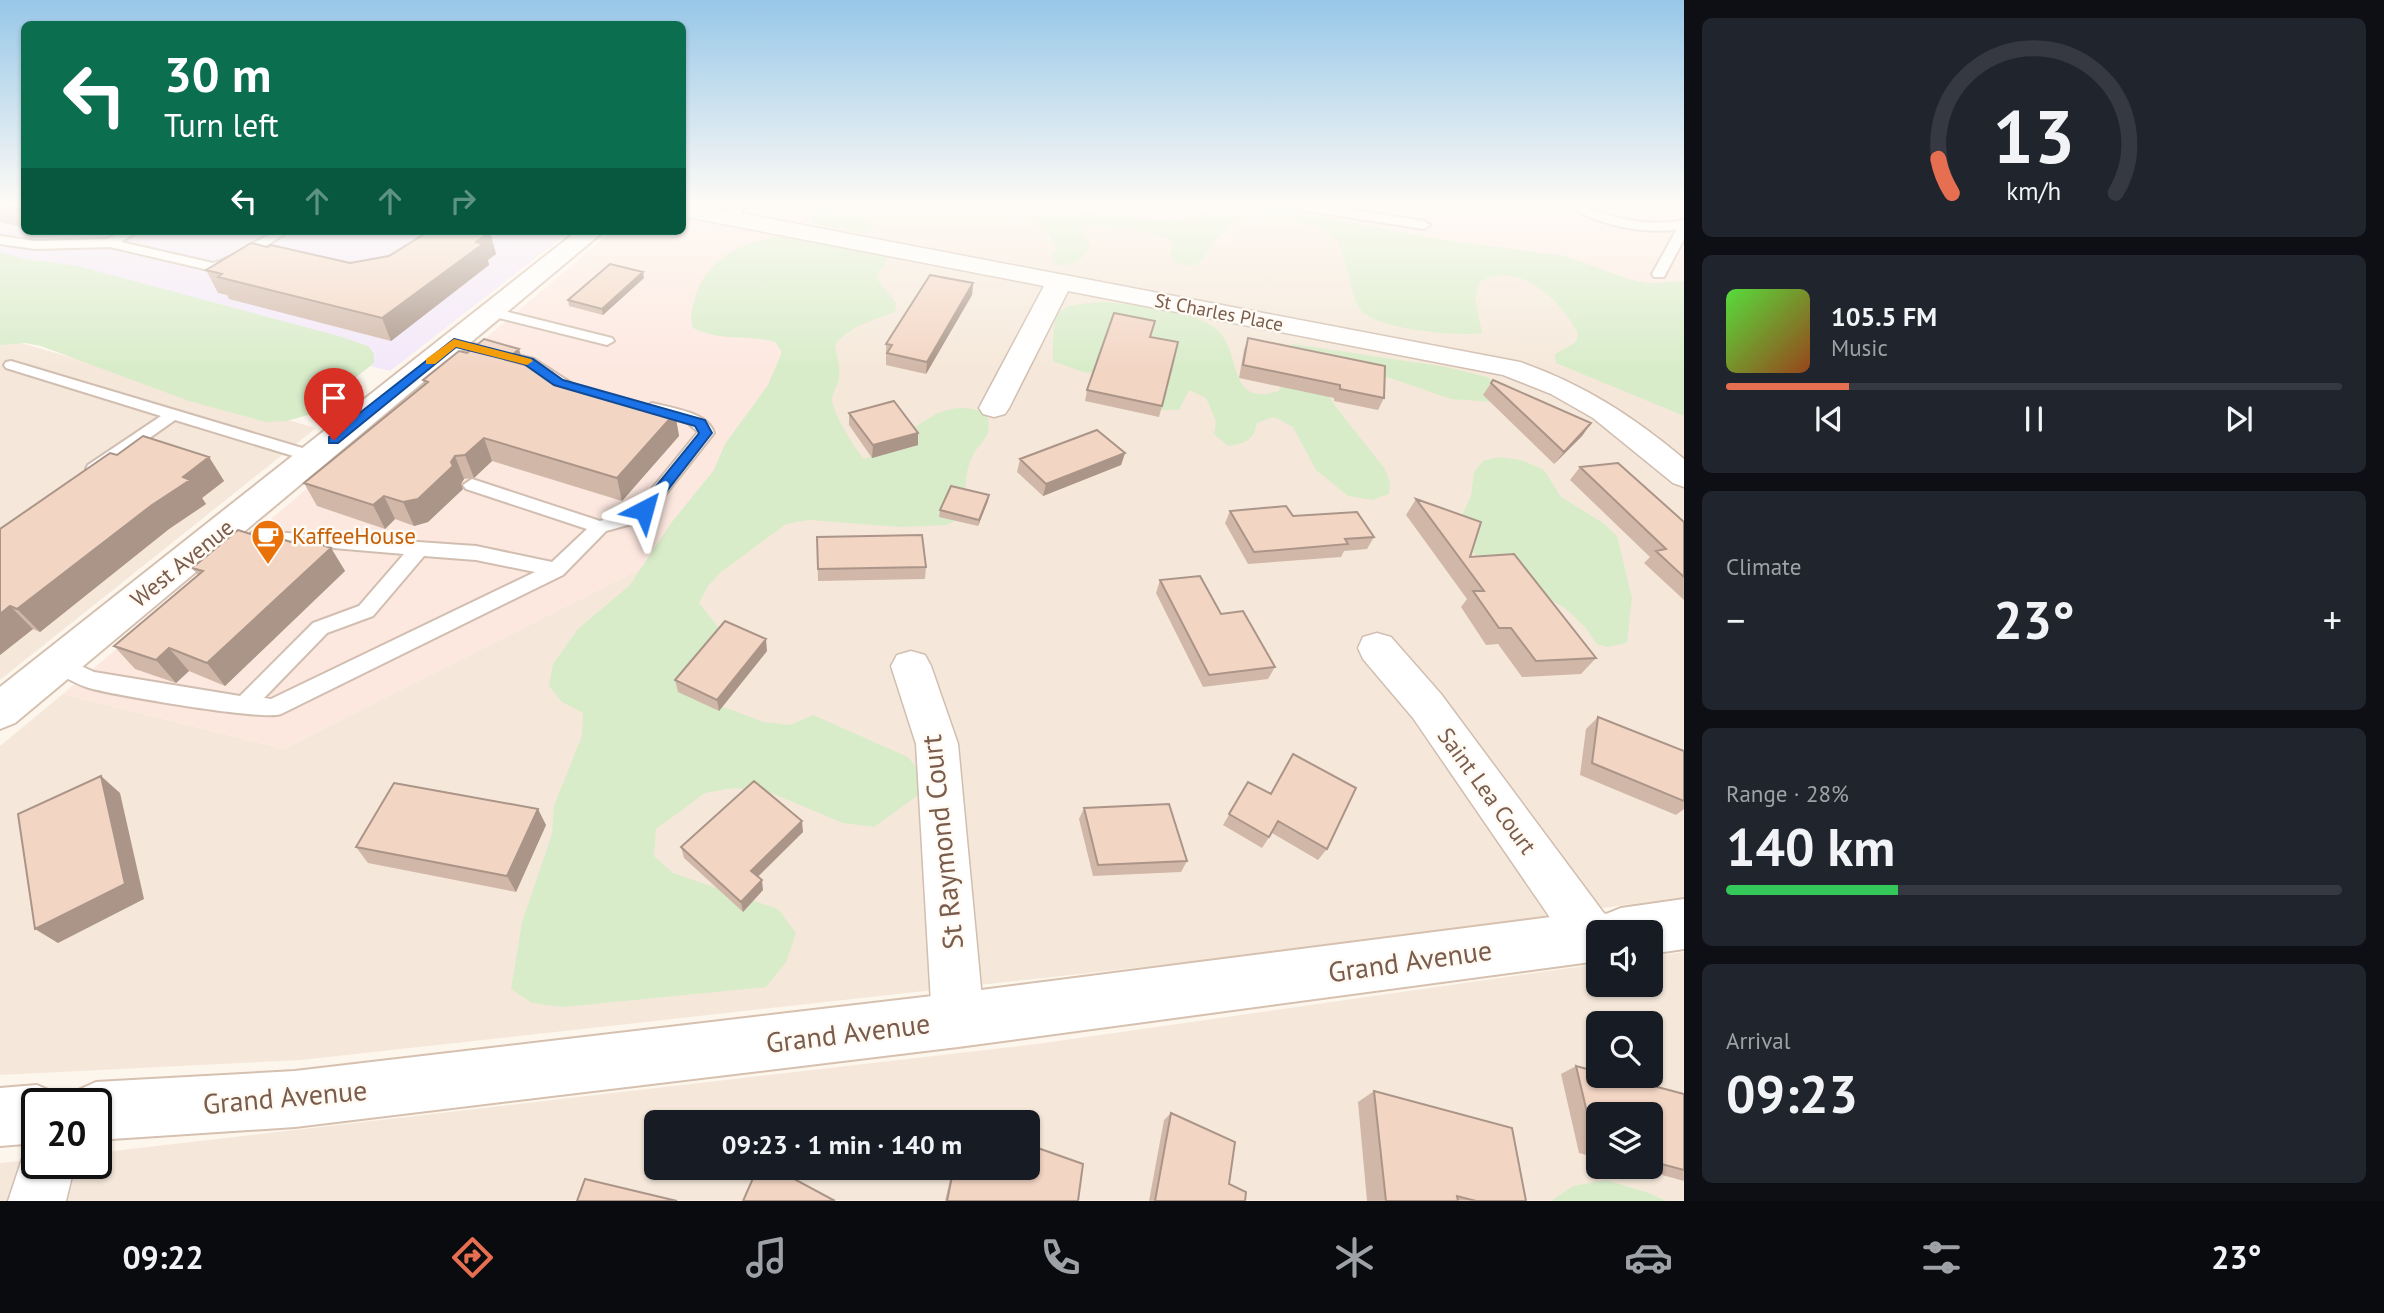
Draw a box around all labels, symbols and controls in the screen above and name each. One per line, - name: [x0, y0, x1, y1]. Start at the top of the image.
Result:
- text: 30 m: [164, 42, 271, 106]
- icon: left: [49, 49, 140, 140]
- text: 13: [1993, 90, 2075, 184]
- text: Turn left: [164, 104, 279, 146]
- text: km/h: [2007, 175, 2061, 207]
- icon: left: [225, 182, 263, 220]
- icon: ahead: [298, 182, 336, 220]
- icon: ahead: [371, 182, 409, 220]
- icon: right: [444, 182, 482, 220]
- street label: St Charles Place: [1153, 288, 1285, 336]
- text: 105.5 FM: [1831, 300, 1937, 333]
- text: Music: [1831, 333, 1888, 362]
- pin: [304, 368, 364, 440]
- icon: arrive: [315, 379, 353, 417]
- icon: previous: [1810, 400, 1848, 438]
- icon: pause: [2015, 400, 2053, 438]
- icon: next: [2220, 400, 2258, 438]
- position arrow: [607, 473, 681, 547]
- street label: West Avenue: [124, 512, 239, 613]
- cafe icon: KaffeeHouse: [249, 517, 287, 566]
- place label: KaffeeHouse: [292, 521, 416, 550]
- text: Climate: [1726, 552, 1801, 581]
- text: 23°: [1993, 586, 2075, 653]
- text: −: [1726, 595, 1745, 644]
- text: +: [2323, 595, 2342, 644]
- street label: Saint Lea Court: [1432, 722, 1543, 860]
- street label: St Raymond Court: [912, 732, 971, 951]
- text: Range · 28%: [1726, 779, 1849, 808]
- text: 140 km: [1726, 813, 1895, 880]
- map controls: [1586, 920, 1663, 1179]
- button: sound: [1586, 920, 1663, 997]
- street label: Grand Avenue: [1326, 931, 1494, 990]
- street label: Grand Avenue: [764, 1004, 932, 1061]
- button: search: [1586, 1011, 1663, 1088]
- text: Arrival: [1726, 1026, 1790, 1055]
- text: 09:23: [1726, 1060, 1858, 1127]
- street label: Grand Avenue: [201, 1071, 369, 1122]
- speed limit sign: 20: [21, 1088, 112, 1179]
- button: layers: [1586, 1102, 1663, 1179]
- text: 09:23 · 1 min · 140 m: [722, 1128, 962, 1161]
- icon: directions: [448, 1233, 497, 1282]
- icon: music: [742, 1233, 791, 1282]
- icon: phone: [1036, 1233, 1085, 1282]
- icon: climate: [1330, 1233, 1379, 1282]
- icon: car: [1624, 1233, 1673, 1282]
- icon: filters: [1917, 1233, 1966, 1282]
- text: 09:22: [122, 1236, 204, 1278]
- text: 23°: [2211, 1236, 2262, 1278]

